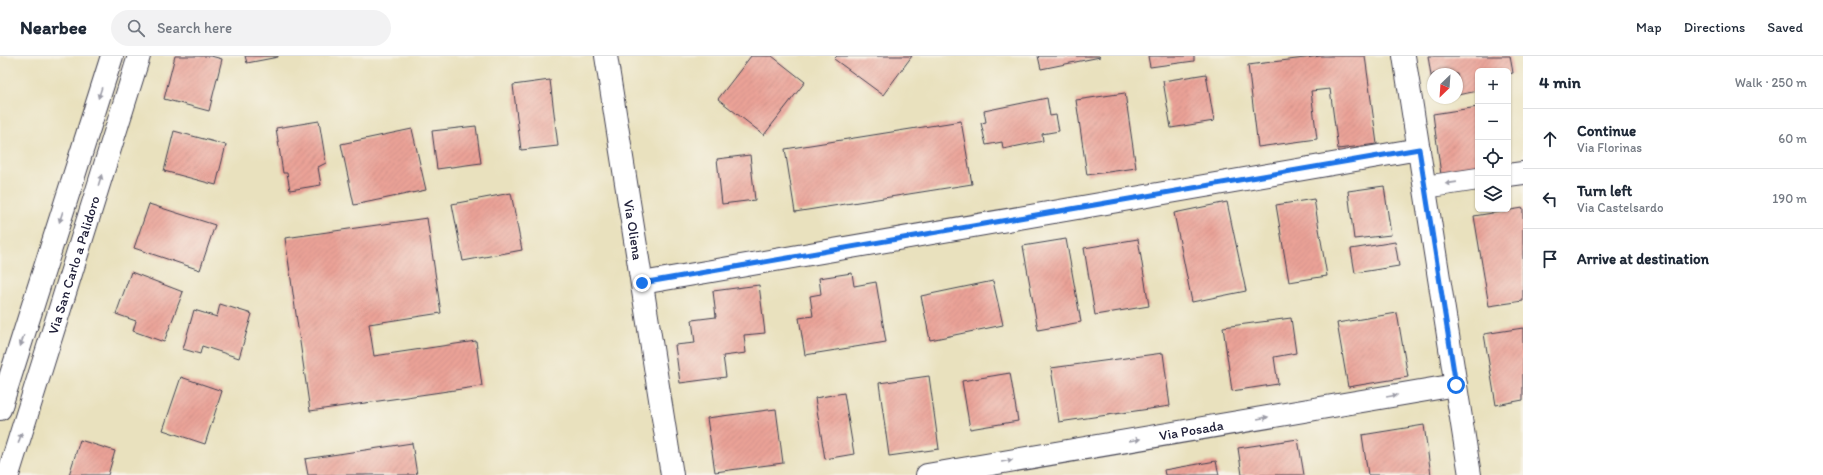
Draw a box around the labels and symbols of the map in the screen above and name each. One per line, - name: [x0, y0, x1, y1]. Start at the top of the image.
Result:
- north arrow: [1427, 68, 1463, 104]
- one-way arrow: [97, 87, 103, 99]
- one-way arrow: [97, 174, 103, 186]
- one-way arrow: [1445, 180, 1457, 186]
- street label: Via San Carlo a Palidoro: [45, 194, 104, 337]
- street label: Via Oliena: [620, 199, 646, 261]
- one-way arrow: [58, 211, 64, 223]
- route end: [633, 274, 651, 292]
- one-way arrow: [19, 335, 25, 347]
- route start: [1447, 376, 1465, 394]
- one-way arrow: [1385, 393, 1398, 399]
- one-way arrow: [1257, 414, 1269, 420]
- street label: Via Posada: [1158, 417, 1225, 444]
- one-way arrow: [17, 431, 23, 443]
- one-way arrow: [1129, 436, 1141, 442]
- one-way arrow: [1001, 458, 1013, 464]

